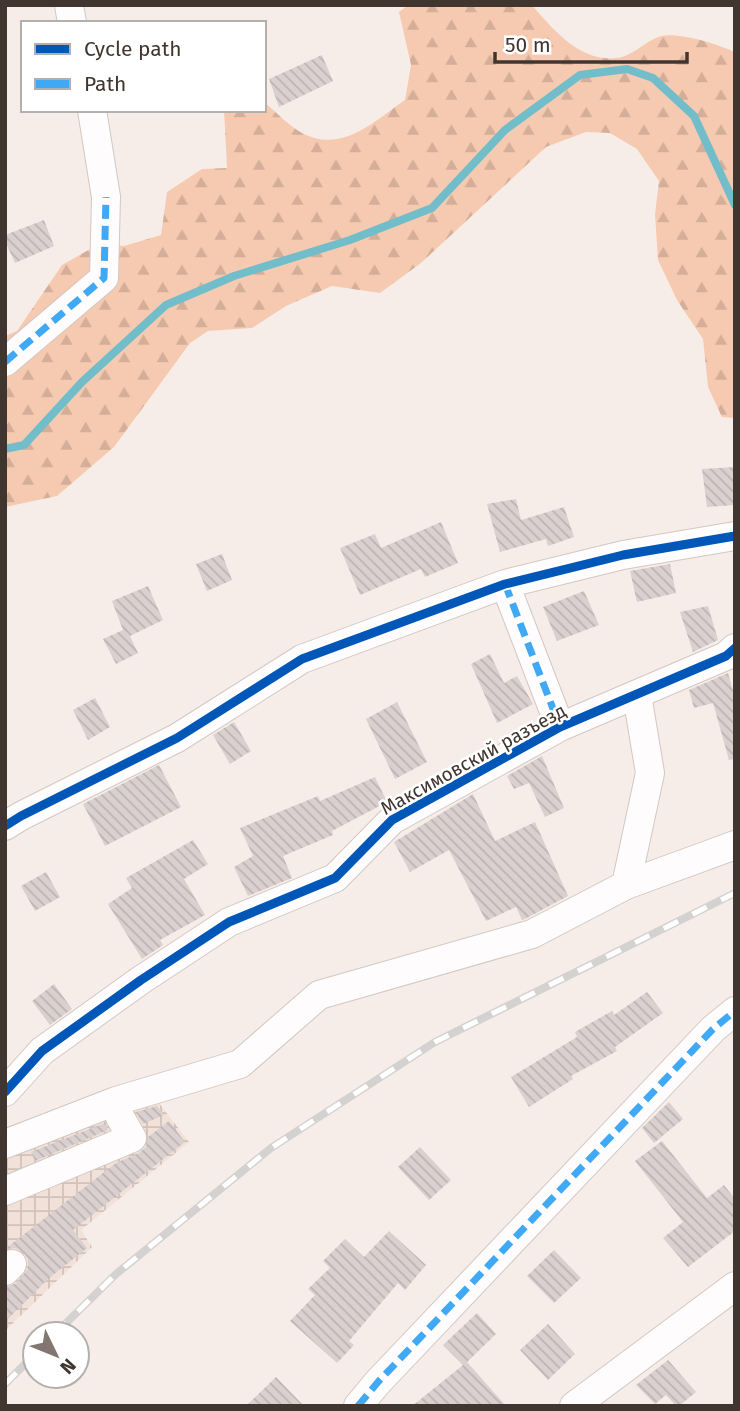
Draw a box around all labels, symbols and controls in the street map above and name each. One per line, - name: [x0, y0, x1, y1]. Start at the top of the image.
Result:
- legend: [21, 21, 266, 112]
- scale bar: [495, 21, 688, 65]
- text: 50 m: [505, 32, 551, 58]
- text: Cycle path: [84, 36, 182, 62]
- text: Path: [84, 71, 126, 97]
- street label: Максимовский разъезд: [377, 699, 570, 820]
- north arrow: [21, 1320, 91, 1390]
- text: N: [55, 1354, 81, 1379]

